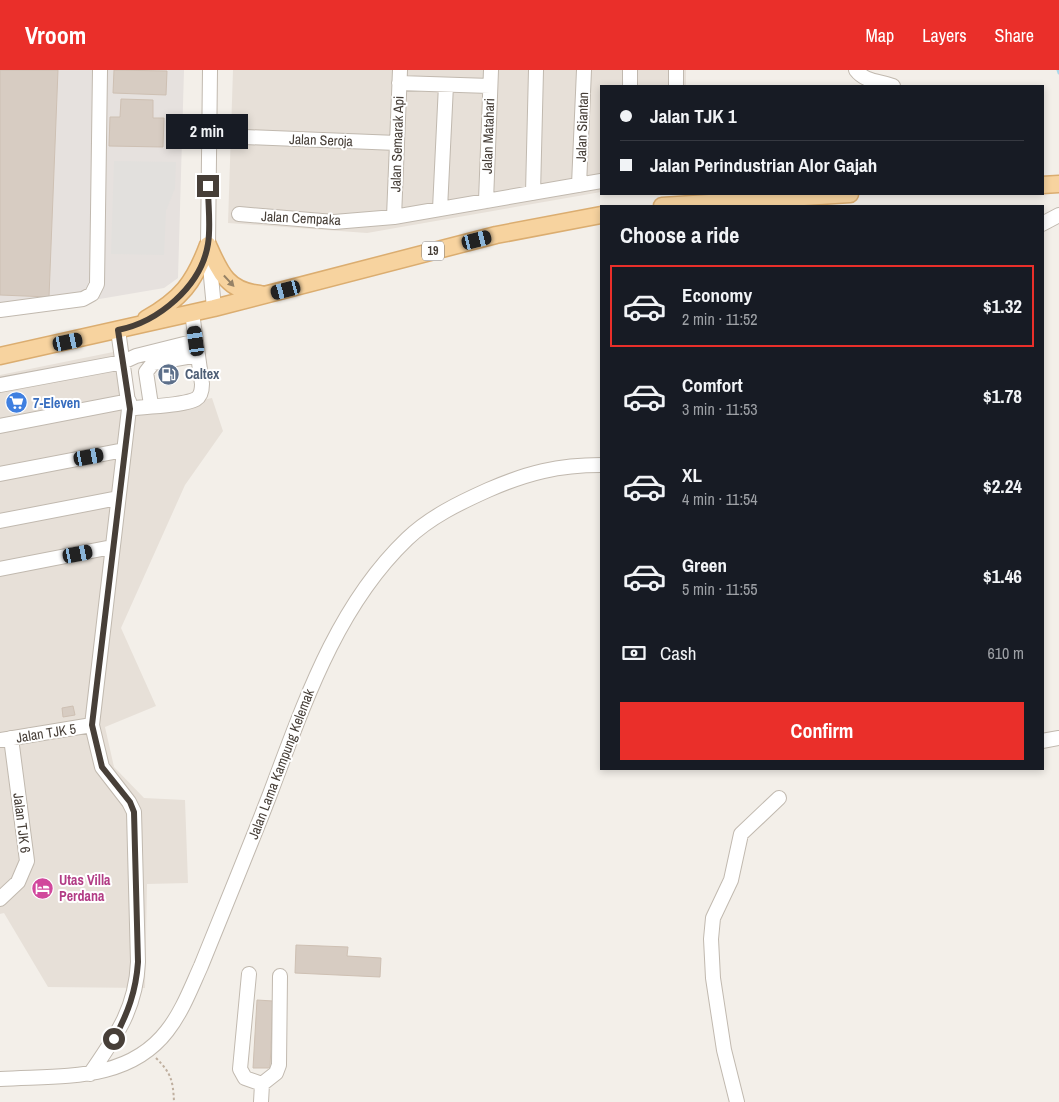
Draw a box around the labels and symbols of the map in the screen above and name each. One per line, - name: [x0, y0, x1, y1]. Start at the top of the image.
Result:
- street label: Jalan Siantan: [572, 92, 592, 162]
- street label: Jalan Semarak Api: [386, 96, 408, 192]
- street label: Jalan Matahari: [478, 98, 498, 174]
- callout: 2 min: [167, 114, 249, 148]
- street label: Jalan Seroja: [289, 130, 354, 150]
- route end: [197, 175, 219, 197]
- street label: Jalan Cempaka: [261, 207, 342, 229]
- car: [460, 229, 493, 251]
- road number: 19: [422, 242, 444, 260]
- one-way arrow: [223, 274, 235, 286]
- car: [269, 279, 302, 301]
- car: [186, 325, 205, 357]
- car: [51, 332, 84, 352]
- fuel station icon: Caltex: [157, 362, 181, 386]
- place label: Caltex: [185, 365, 220, 383]
- supermarket icon: 7-Eleven: [5, 391, 29, 415]
- place label: 7-Eleven: [33, 394, 80, 412]
- car: [72, 447, 105, 467]
- car: [61, 544, 94, 564]
- street label: Jalan Lama Kampung Kelemak: [244, 686, 318, 842]
- street label: Jalan TJK 5: [15, 719, 77, 747]
- street label: Jalan TJK 6: [9, 792, 35, 854]
- place label: Utas Villa Perdana: [59, 871, 111, 905]
- hotel icon: Utas Villa Perdana: [31, 876, 55, 900]
- route start: [103, 1028, 125, 1050]

